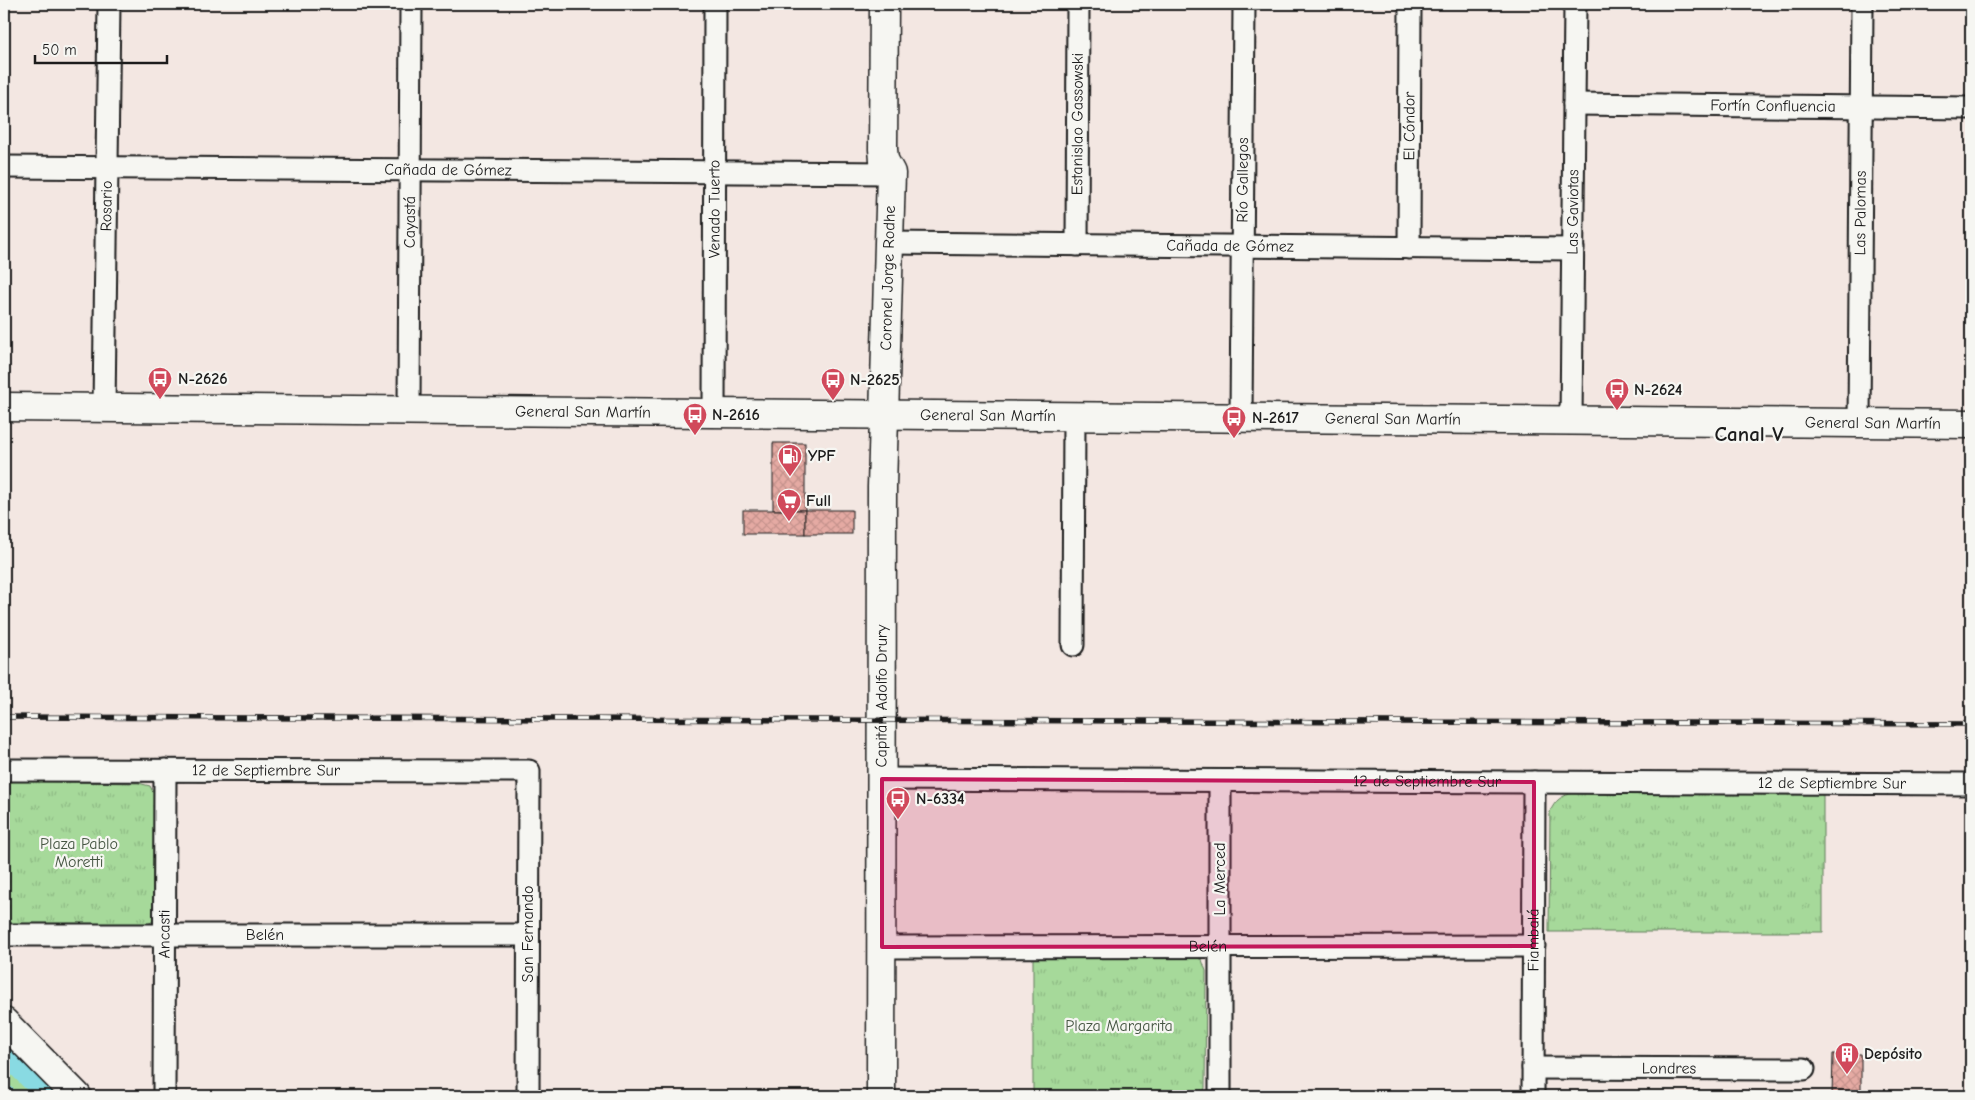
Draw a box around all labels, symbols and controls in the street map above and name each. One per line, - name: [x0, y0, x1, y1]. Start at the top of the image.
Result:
- scale bar: [35, 32, 168, 64]
- text: 50 m: [42, 41, 77, 59]
- street label: Estanislao Gassowski: [1068, 53, 1087, 195]
- street label: El Cóndor: [1400, 91, 1419, 161]
- street label: Fortín Confluencia: [1710, 96, 1836, 116]
- street label: Río Gallegos: [1233, 137, 1252, 223]
- street label: Venado Tuerto: [705, 160, 724, 258]
- street label: Cañada de Gómez: [384, 161, 512, 179]
- street label: Las Gaviotas: [1564, 169, 1582, 255]
- street label: Las Palomas: [1851, 170, 1870, 255]
- street label: Rosario: [97, 180, 116, 232]
- street label: Cayastá: [401, 196, 419, 248]
- street label: Coronel Jorge Rodhe: [877, 205, 899, 351]
- street label: Cañada de Gómez: [1166, 236, 1294, 256]
- bus stop icon: N-2626: [147, 366, 173, 400]
- bus stop icon: N-2625: [820, 367, 846, 401]
- place label: N-2626: [178, 370, 228, 388]
- place label: N-2625: [850, 371, 900, 389]
- bus stop icon: N-2624: [1604, 377, 1630, 411]
- place label: N-2624: [1634, 381, 1682, 399]
- street label: General San Martín: [515, 402, 651, 422]
- bus stop icon: N-2616: [682, 402, 708, 436]
- bus stop icon: N-2617: [1221, 405, 1247, 439]
- place label: N-2616: [712, 406, 760, 424]
- street label: General San Martín: [920, 406, 1056, 425]
- place label: N-2617: [1252, 409, 1300, 427]
- street label: General San Martín: [1325, 409, 1461, 429]
- street label: General San Martín: [1805, 414, 1941, 433]
- district label: Canal V: [1714, 422, 1784, 446]
- fuel station icon: YPF: [777, 443, 803, 477]
- place label: YPF: [808, 447, 836, 465]
- supermarket icon: Full: [776, 488, 802, 522]
- place label: Full: [806, 492, 831, 510]
- street label: Capitán Adolfo Drury: [873, 624, 891, 767]
- street label: 12 de Septiembre Sur: [192, 761, 341, 780]
- street label: 12 de Septiembre Sur: [1353, 772, 1502, 791]
- street label: 12 de Septiembre Sur: [1758, 774, 1907, 793]
- bus stop icon: N-6334: [885, 786, 911, 820]
- place label: N-6334: [916, 790, 965, 808]
- park label: Plaza Pablo Moretti: [40, 835, 118, 871]
- street label: La Merced: [1211, 843, 1229, 915]
- street label: San Fernando: [519, 886, 537, 982]
- street label: Fiambalá: [1524, 908, 1543, 972]
- street label: Ancasti: [155, 909, 174, 959]
- street label: Belén: [246, 926, 284, 944]
- street label: Belén: [1189, 937, 1227, 956]
- park label: Plaza Margarita: [1065, 1017, 1173, 1035]
- building icon: Depósito: [1834, 1041, 1860, 1075]
- place label: Depósito: [1864, 1045, 1922, 1063]
- street label: Londres: [1642, 1059, 1697, 1078]

